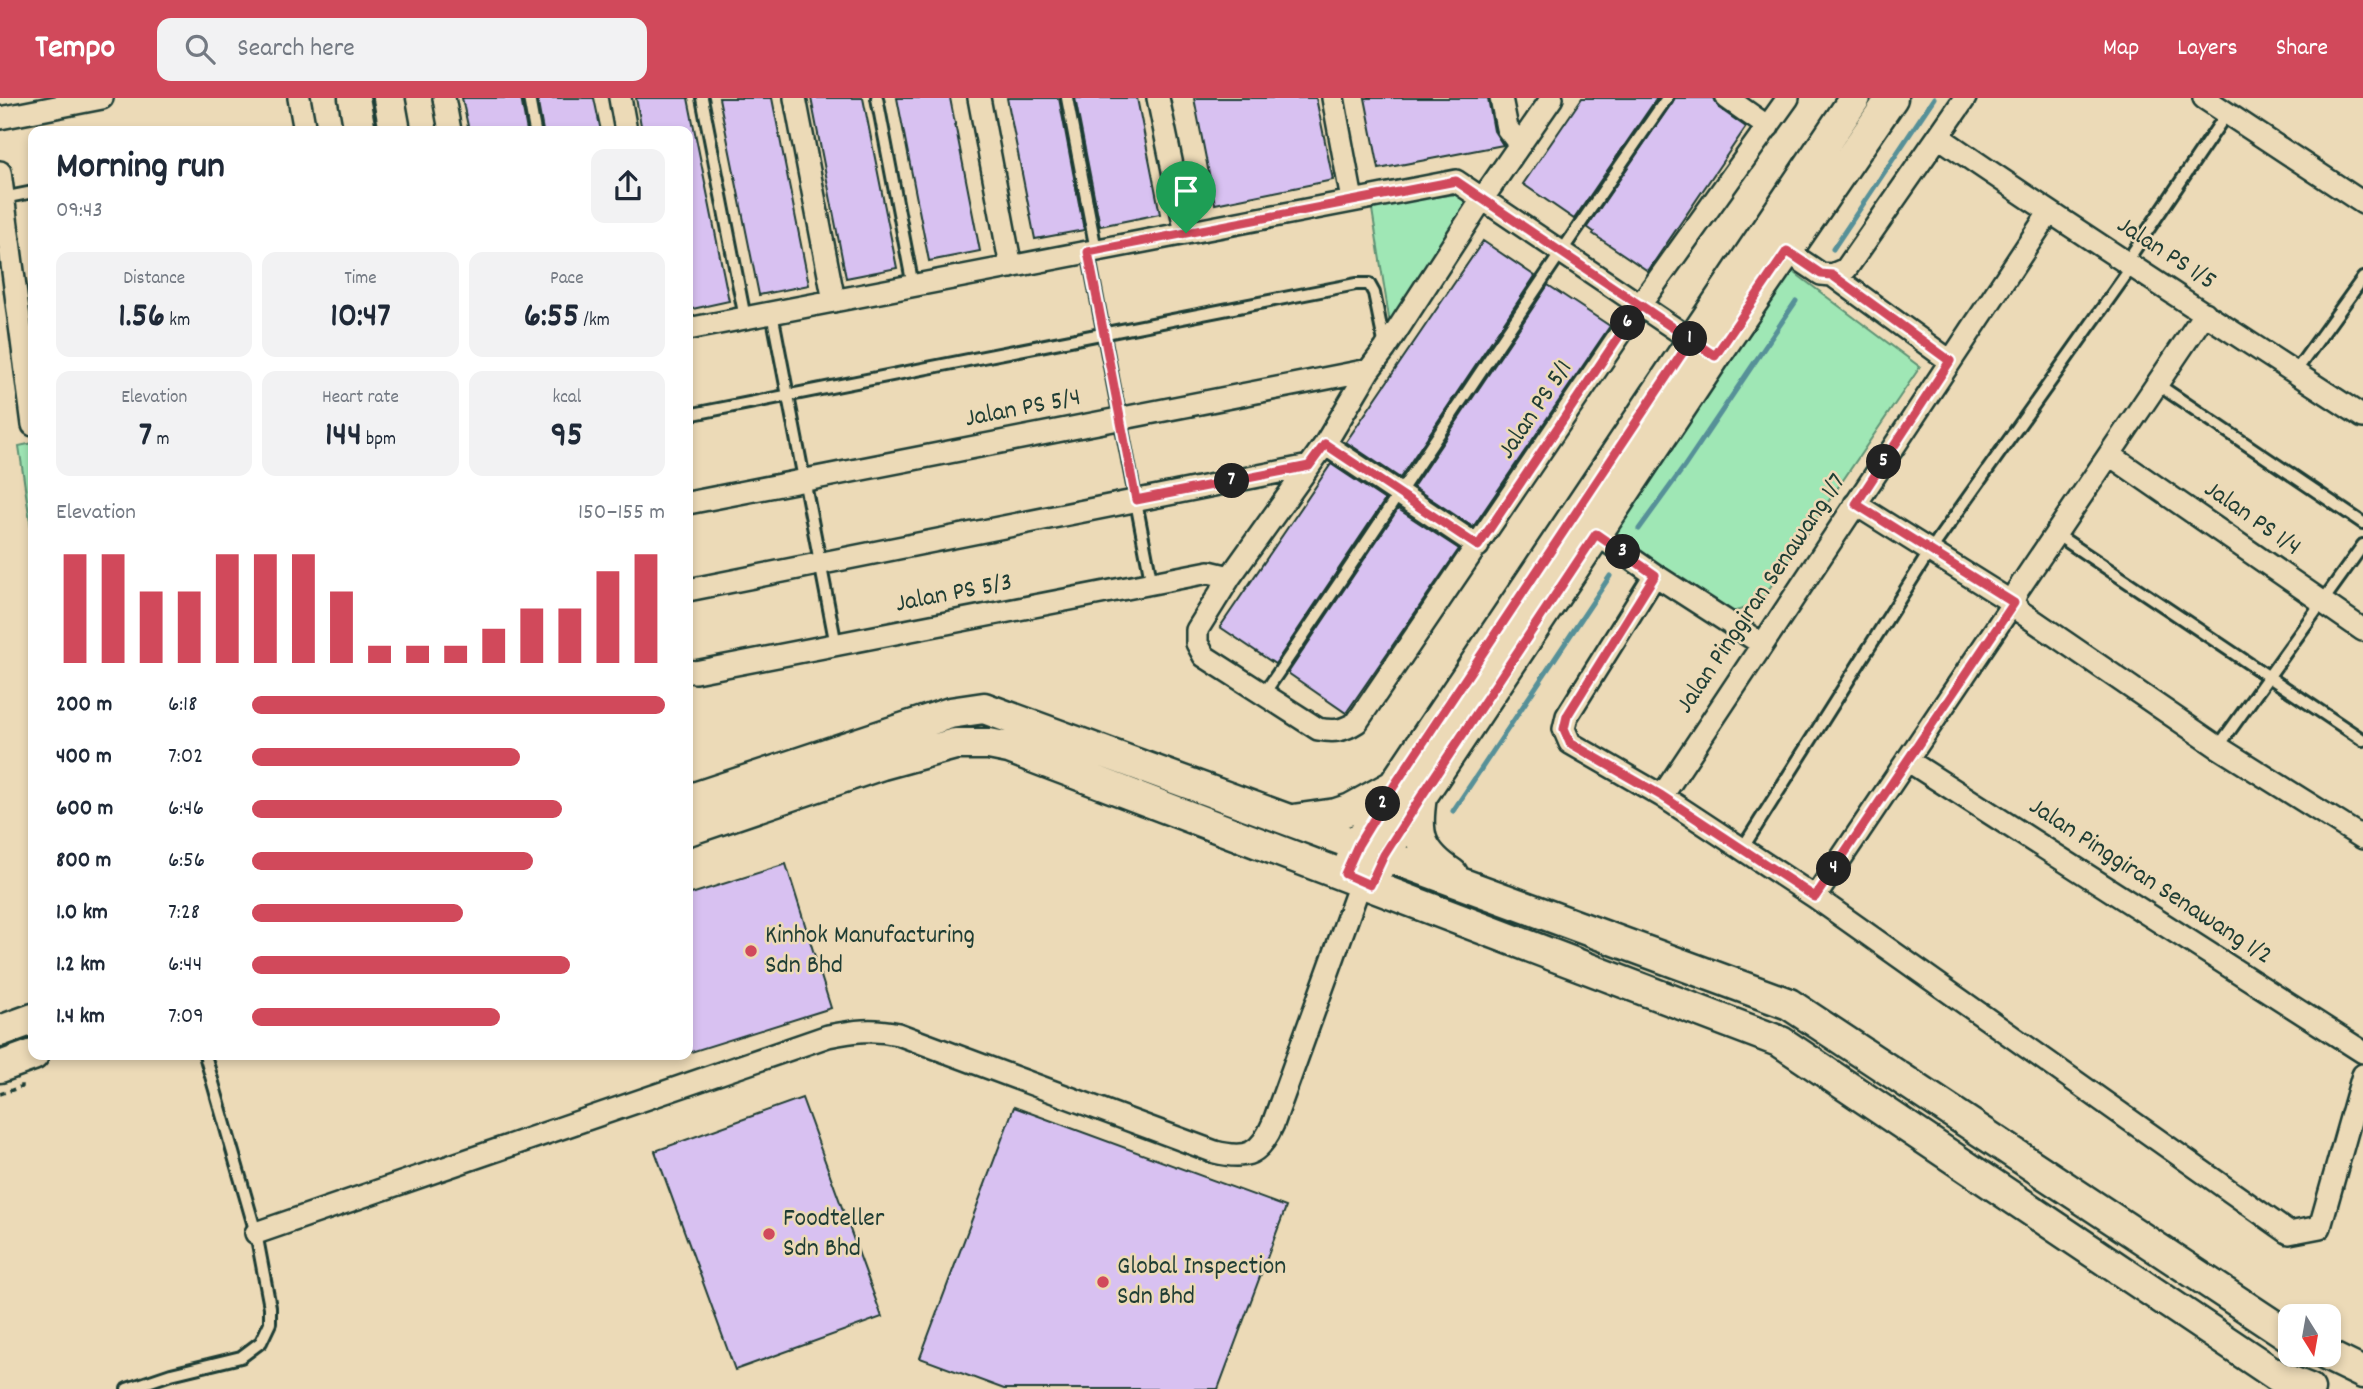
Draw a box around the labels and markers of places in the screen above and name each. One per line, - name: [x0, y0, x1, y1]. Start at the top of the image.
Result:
- pin: [1156, 161, 1216, 233]
- pin: 6: [1610, 306, 1646, 341]
- pin: 1: [1672, 322, 1708, 356]
- pin: 5: [1867, 444, 1902, 480]
- pin: 7: [1214, 464, 1250, 498]
- pin: 3: [1606, 534, 1640, 570]
- pin: 2: [1366, 786, 1400, 822]
- pin: 4: [1816, 852, 1852, 886]
- place label: Kinhok Manufacturing Sdn Bhd: [765, 918, 975, 985]
- marker: Kinhok Manufacturing Sdn Bhd: [743, 943, 759, 959]
- place label: Foodteller Sdn Bhd: [783, 1201, 885, 1268]
- marker: Foodteller Sdn Bhd: [761, 1226, 777, 1242]
- place label: Global Inspection Sdn Bhd: [1117, 1249, 1286, 1316]
- marker: Global Inspection Sdn Bhd: [1095, 1274, 1111, 1290]

